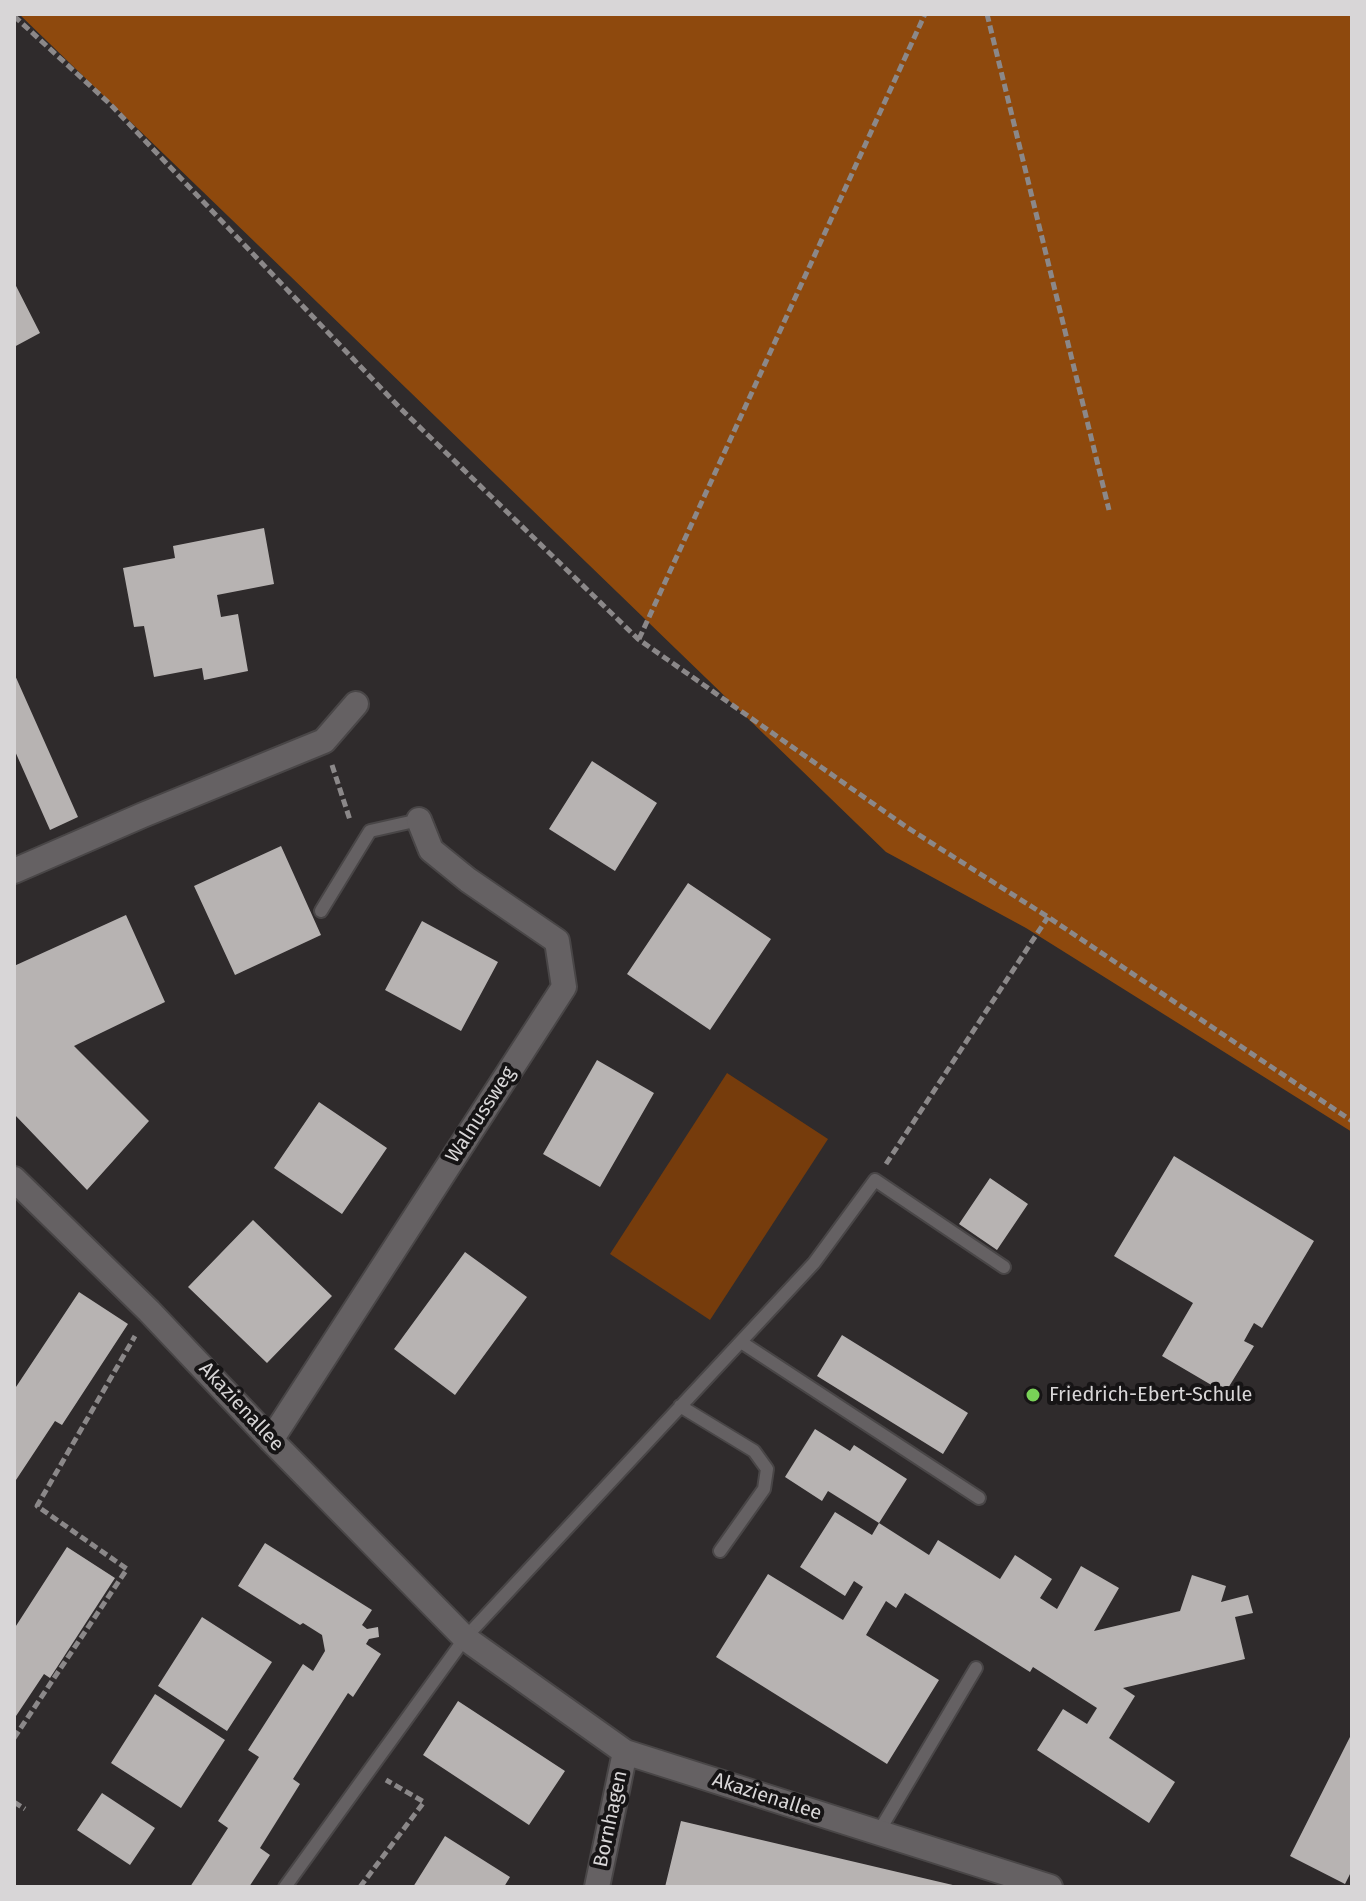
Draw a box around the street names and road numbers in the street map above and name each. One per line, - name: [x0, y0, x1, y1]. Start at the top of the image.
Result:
- street label: Walnussweg: [441, 1062, 521, 1168]
- street label: Akazienallee: [194, 1357, 288, 1457]
- street label: Bornhagen: [589, 1768, 633, 1870]
- street label: Akazienallee: [709, 1768, 825, 1826]

